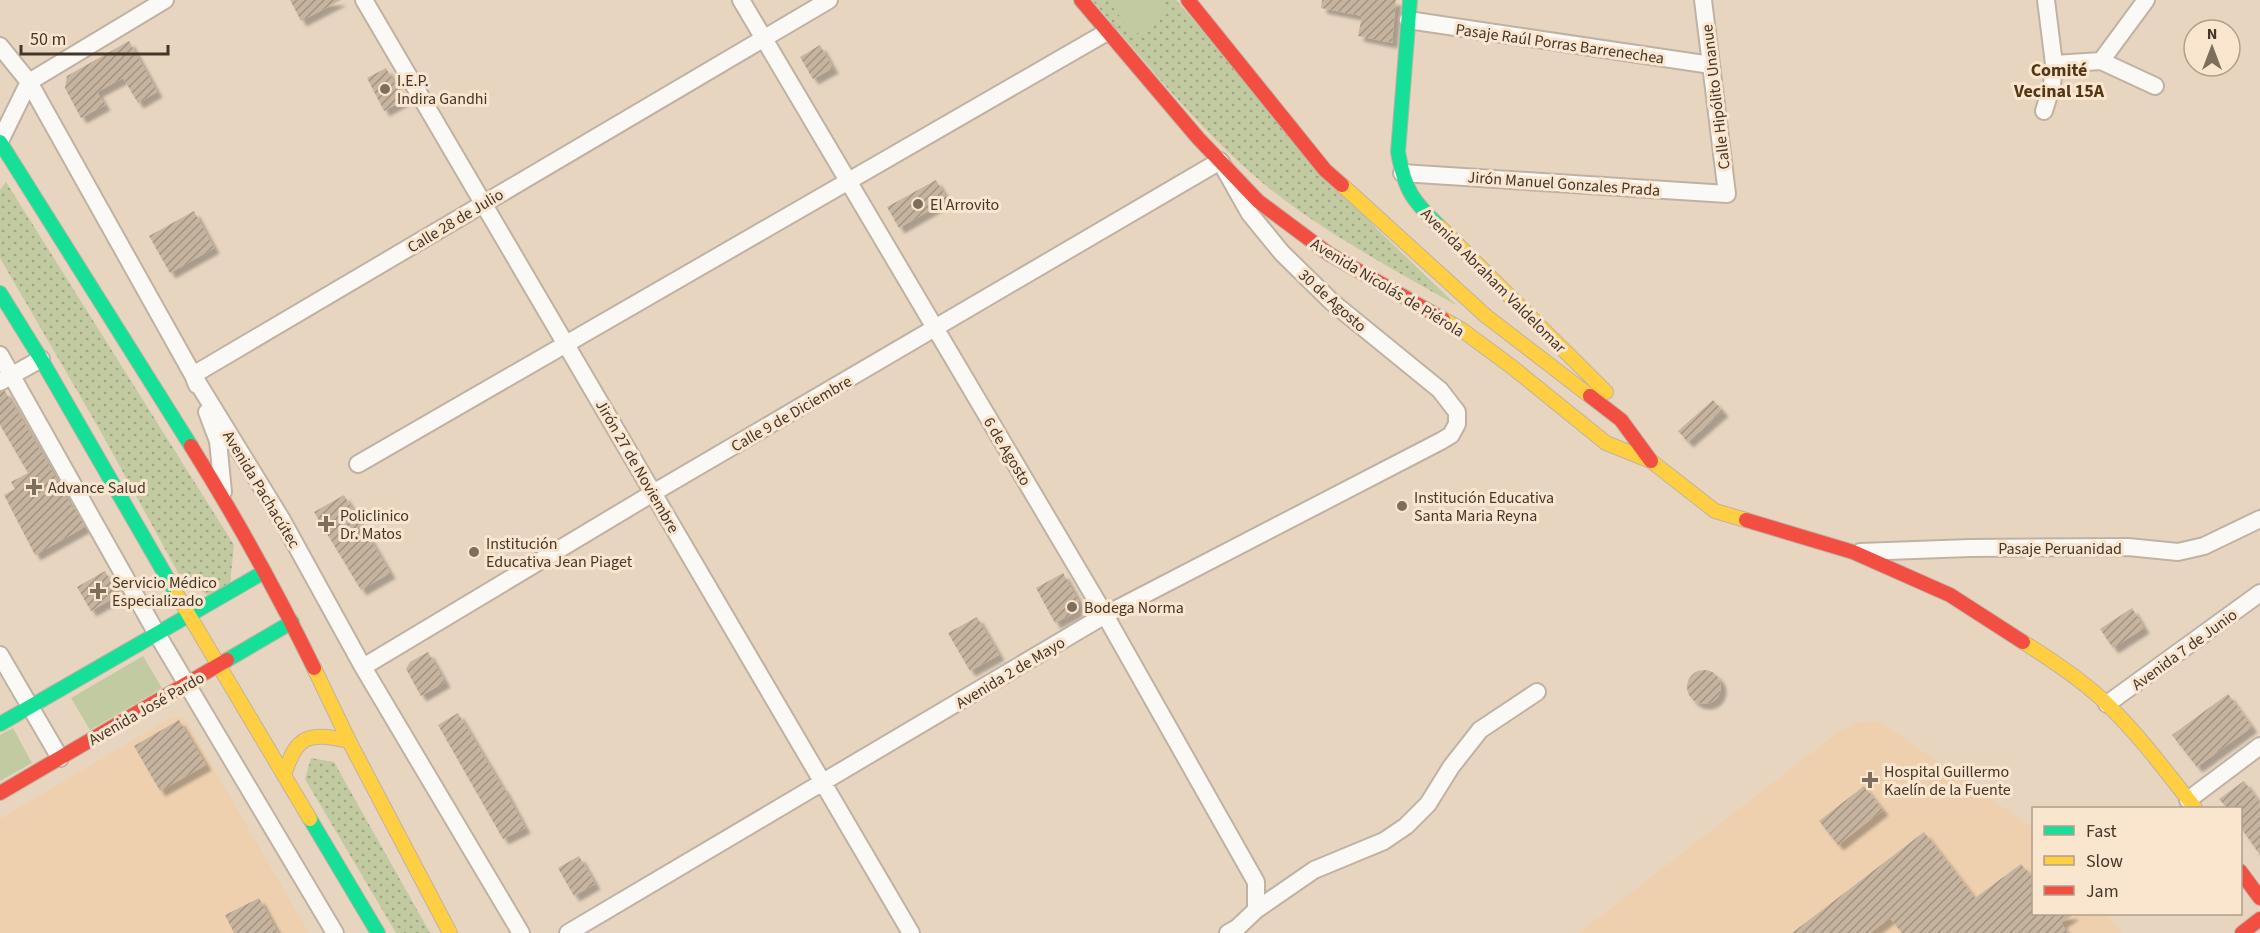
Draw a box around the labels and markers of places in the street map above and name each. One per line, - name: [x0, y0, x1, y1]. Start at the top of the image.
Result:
- place label: I.E.P. Indira Gandhi: [397, 70, 487, 110]
- marker: I.E.P. Indira Gandhi: [378, 82, 392, 96]
- place label: El Arrovito: [930, 194, 999, 216]
- marker: El Arrovito: [911, 197, 925, 211]
- place label: Advance Salud: [48, 477, 146, 499]
- marker: Advance Salud: [25, 478, 43, 496]
- place label: Institución Educativa Santa Maria Reyna: [1414, 487, 1554, 527]
- marker: Institución Educativa Santa Maria Reyna: [1395, 499, 1409, 513]
- place label: Policlinico Dr. Matos: [340, 505, 409, 545]
- marker: Policlinico Dr. Matos: [317, 515, 335, 533]
- place label: Institución Educativa Jean Piaget: [486, 533, 633, 573]
- marker: Institución Educativa Jean Piaget: [467, 545, 481, 559]
- place label: Servicio Médico Especializado: [112, 572, 217, 612]
- marker: Servicio Médico Especializado: [89, 582, 107, 600]
- place label: Bodega Norma: [1084, 597, 1184, 619]
- marker: Bodega Norma: [1065, 600, 1079, 614]
- place label: Hospital Guillermo Kaelín de la Fuente: [1884, 761, 2011, 801]
- marker: Hospital Guillermo Kaelín de la Fuente: [1861, 771, 1879, 789]

